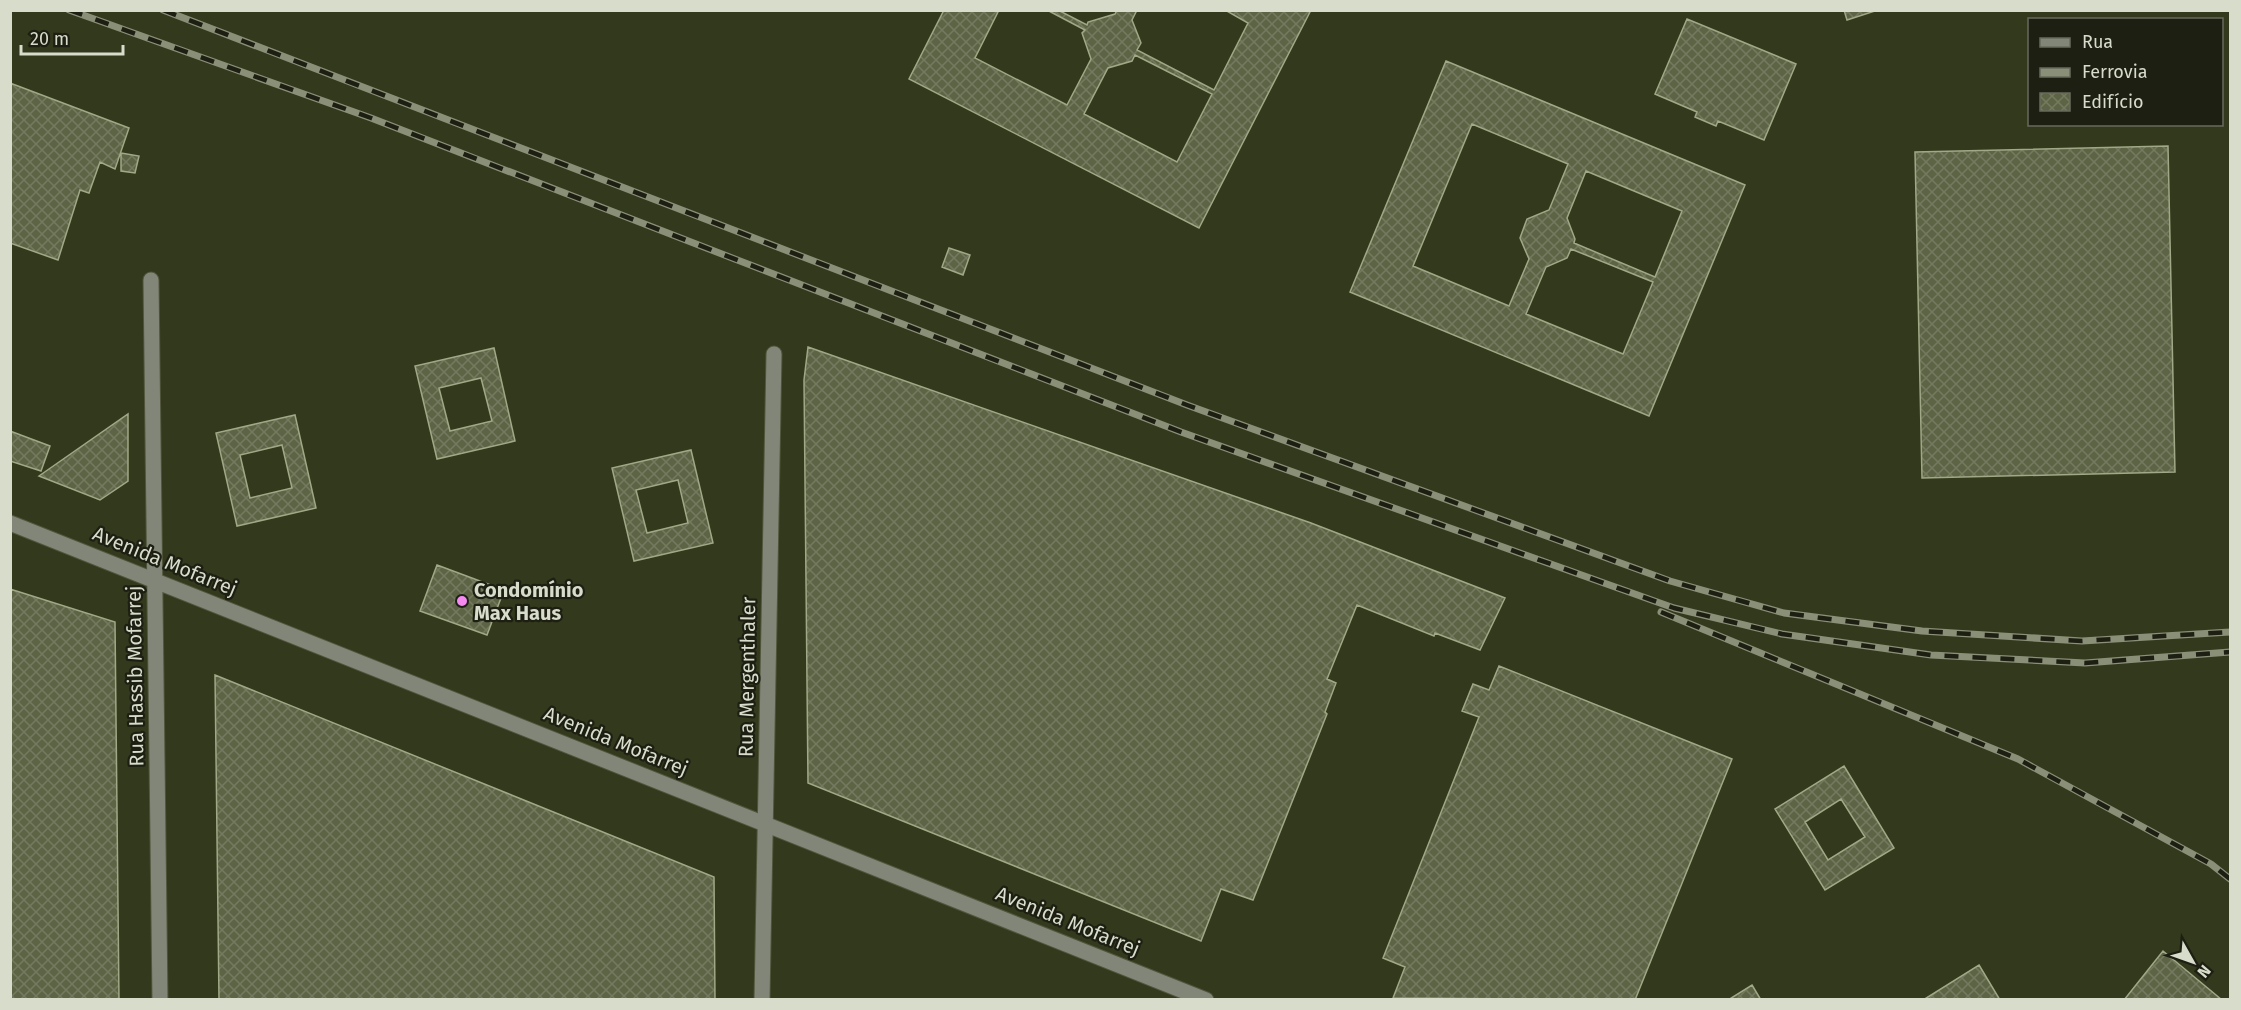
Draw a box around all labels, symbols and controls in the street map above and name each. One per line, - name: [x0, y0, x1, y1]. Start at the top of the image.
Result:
- scale bar: [21, 18, 123, 56]
- legend: [2028, 18, 2223, 126]
- text: 20 m: [30, 28, 69, 50]
- text: Rua: [2082, 31, 2113, 53]
- text: Ferrovia: [2082, 61, 2148, 83]
- text: Edifício: [2082, 91, 2144, 113]
- street label: Avenida Mofarrej: [89, 521, 241, 601]
- place label: Condomínio Max Haus: [474, 578, 584, 625]
- street label: Rua Hassib Mofarrej: [121, 585, 149, 767]
- marker: Condomínio Max Haus: [455, 594, 469, 608]
- street label: Rua Mergenthaler: [734, 596, 760, 757]
- street label: Avenida Mofarrej: [540, 701, 692, 781]
- street label: Avenida Mofarrej: [992, 881, 1144, 961]
- north arrow: [2163, 932, 2223, 992]
- text: N: [2193, 961, 2215, 981]

